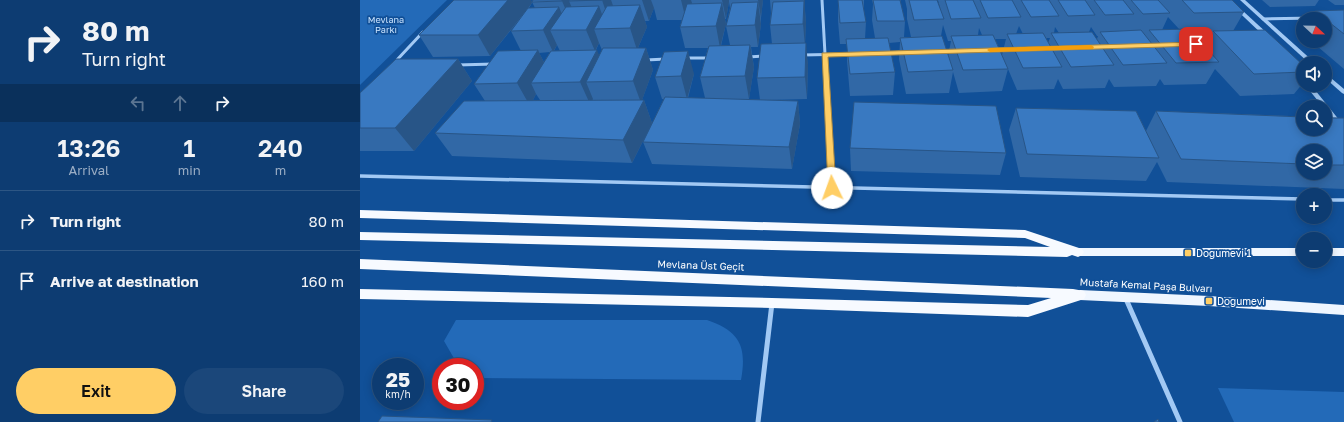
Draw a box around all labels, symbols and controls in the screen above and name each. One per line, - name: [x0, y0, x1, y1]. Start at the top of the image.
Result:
- north arrow: [1296, 12, 1332, 48]
- map controls: [1296, 12, 1332, 268]
- text: 80 m: [82, 14, 150, 47]
- park label: Mevlana Parkı: [368, 14, 404, 35]
- icon: right: [16, 16, 68, 68]
- pin: [1179, 27, 1213, 61]
- icon: arrive: [1185, 33, 1207, 55]
- text: Turn right: [82, 48, 166, 70]
- button: sound: [1296, 56, 1332, 92]
- icon: left: [127, 92, 149, 114]
- icon: ahead: [169, 92, 191, 114]
- icon: right: [211, 92, 233, 114]
- button: search: [1296, 100, 1332, 136]
- text: 13:26: [57, 133, 121, 162]
- text: 1: [183, 133, 195, 162]
- text: 240: [258, 133, 303, 162]
- button: layers: [1296, 144, 1332, 180]
- text: Arrival: [69, 162, 109, 178]
- text: min: [178, 162, 201, 178]
- text: m: [275, 162, 286, 178]
- position arrow: [811, 167, 853, 209]
- button: +: [1296, 188, 1332, 224]
- icon: right: [16, 210, 38, 232]
- text: Turn right: [50, 212, 121, 230]
- text: 80 m: [309, 212, 344, 230]
- button: −: [1296, 232, 1332, 268]
- place label: Doğumevi 1: [1196, 247, 1251, 259]
- marker: Doğumevi 1: [1183, 248, 1193, 258]
- street label: Mevlana Üst Geçit: [657, 256, 745, 273]
- icon: arrive: [16, 270, 38, 292]
- text: Arrive at destination: [50, 272, 199, 290]
- text: 160 m: [301, 272, 344, 290]
- street label: Mustafa Kemal Paşa Bulvarı: [1079, 276, 1213, 294]
- place label: Doğumevi: [1217, 295, 1265, 307]
- marker: Doğumevi: [1204, 296, 1214, 306]
- speed limit sign: 30: [432, 358, 484, 410]
- text: 25: [386, 367, 410, 391]
- button: Exit: [16, 368, 176, 414]
- button: Share: [184, 368, 344, 414]
- text: km/h: [385, 388, 411, 400]

